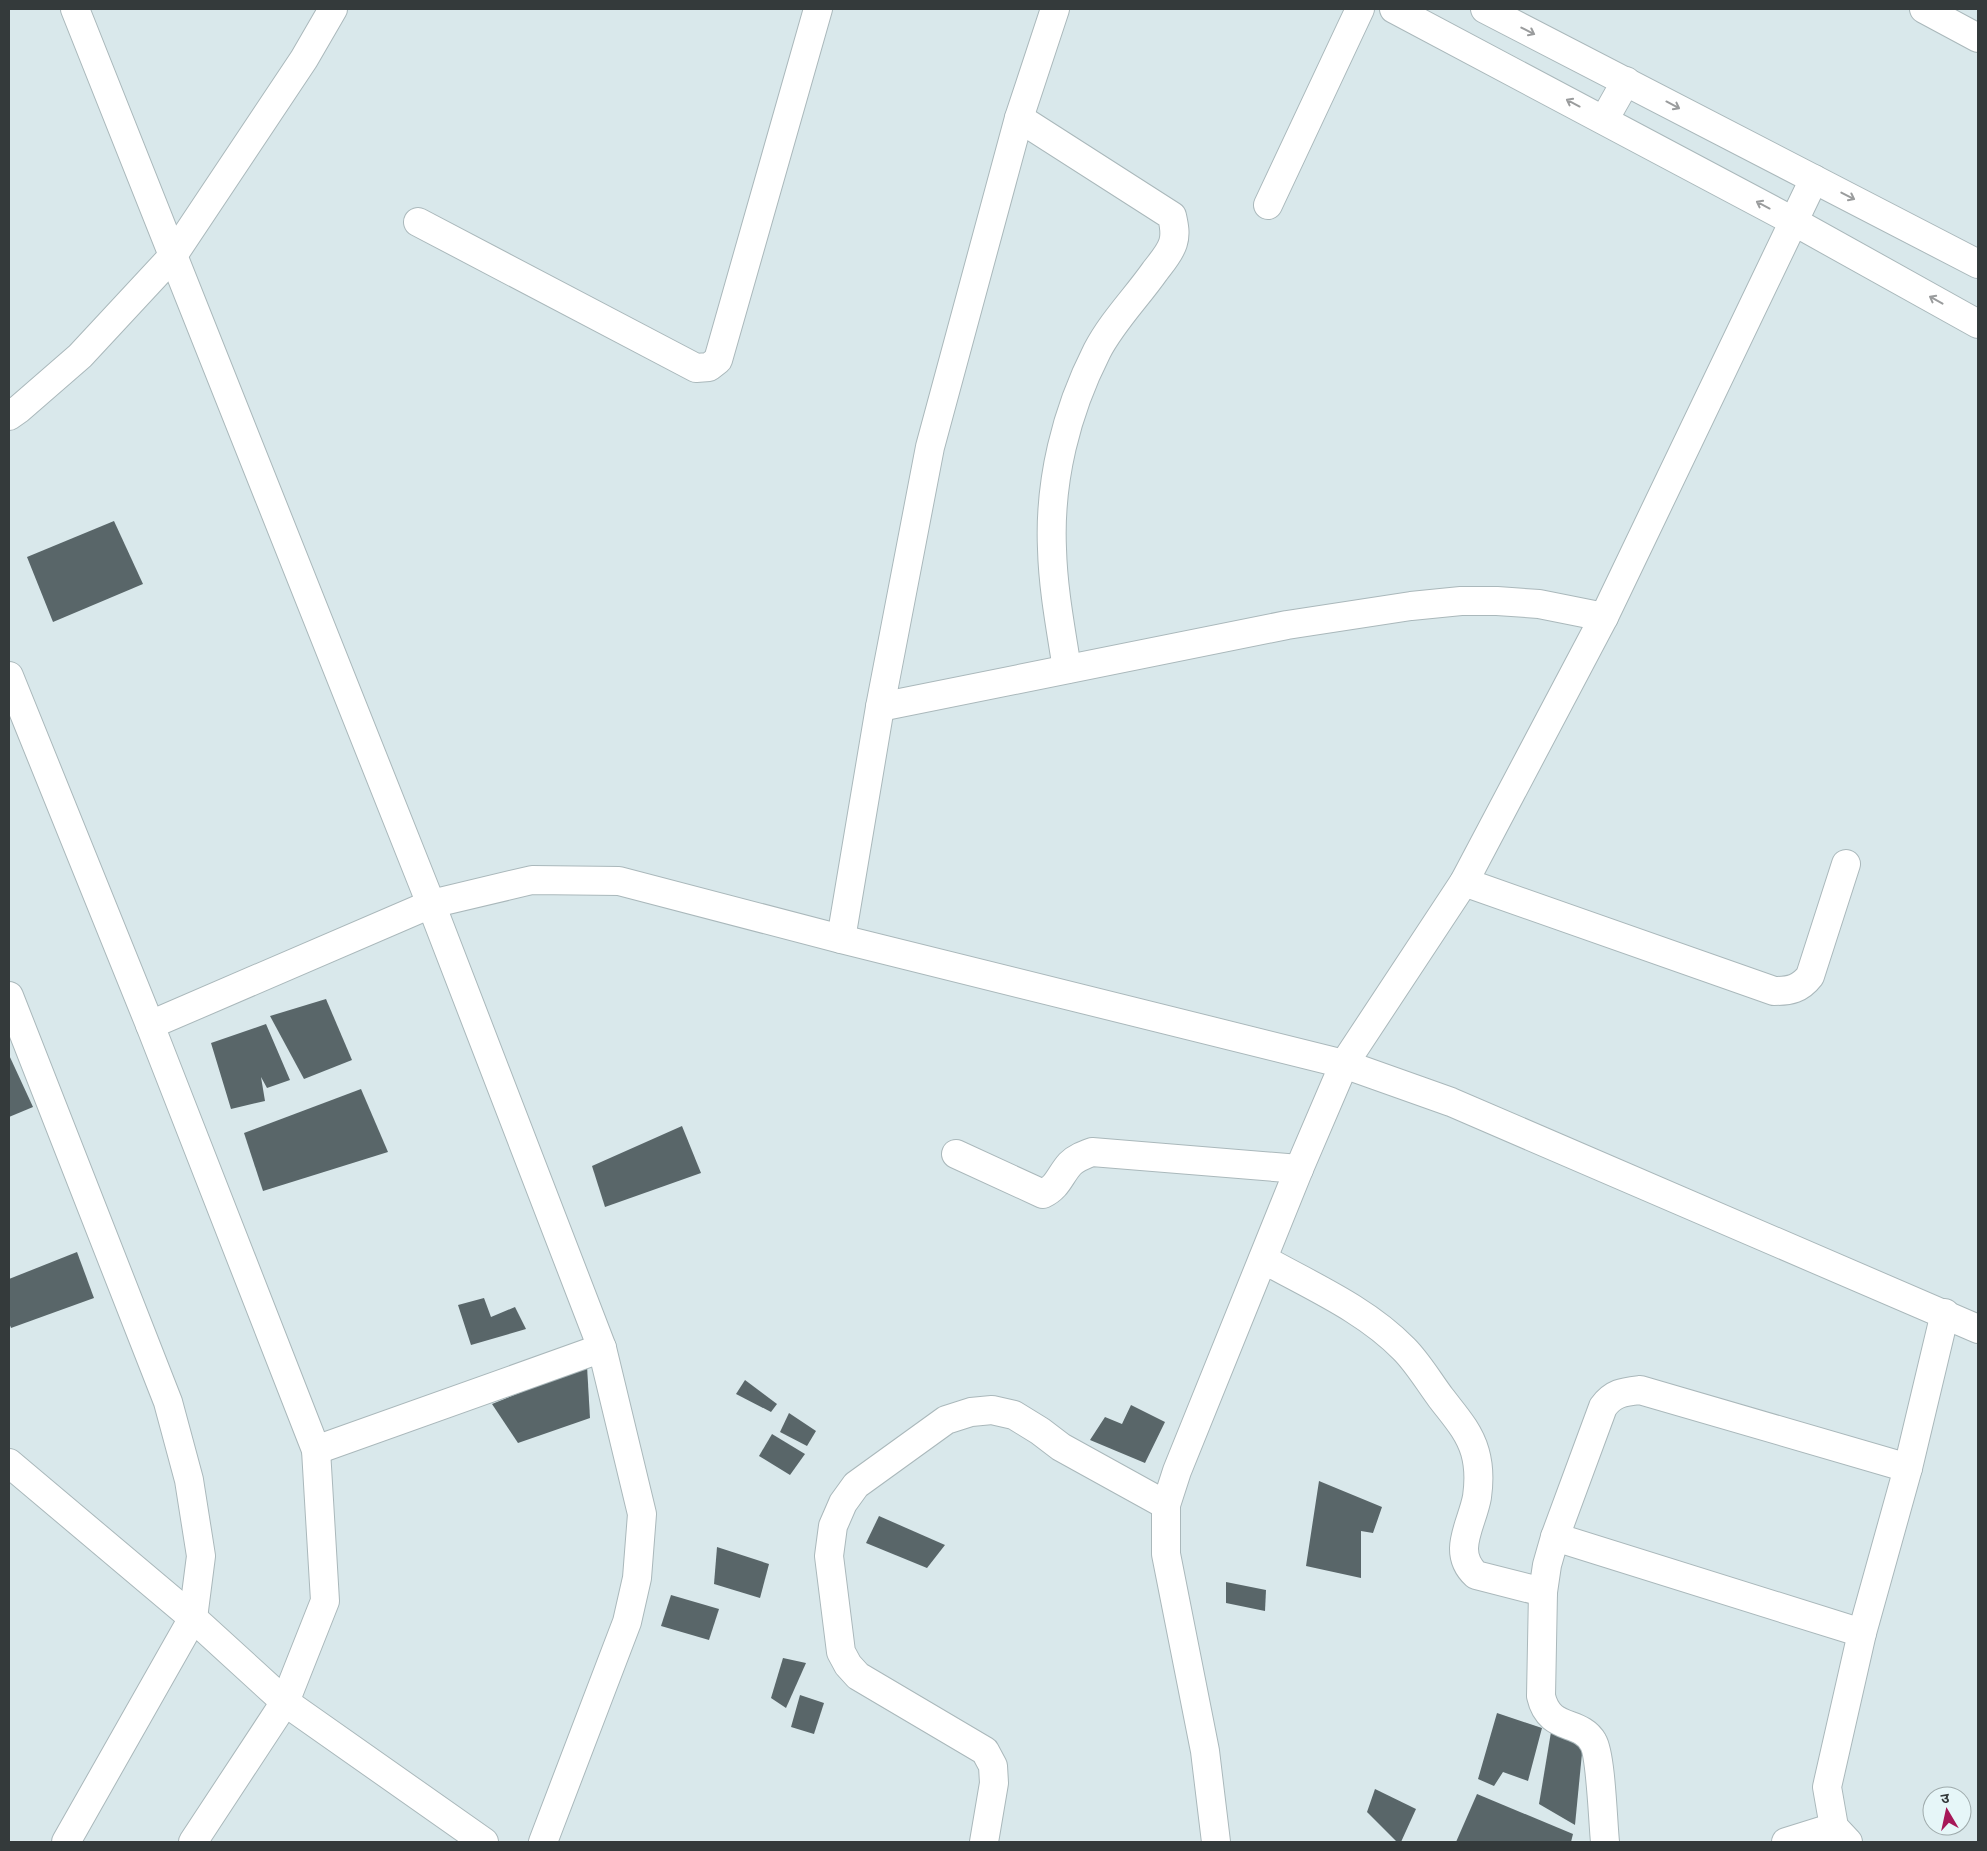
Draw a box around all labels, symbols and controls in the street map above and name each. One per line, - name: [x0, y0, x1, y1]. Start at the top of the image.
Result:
- one-way arrow: [1520, 27, 1535, 36]
- one-way arrow: [1566, 98, 1581, 108]
- one-way arrow: [1665, 101, 1680, 110]
- one-way arrow: [1840, 192, 1855, 201]
- one-way arrow: [1756, 199, 1771, 209]
- one-way arrow: [1928, 295, 1943, 305]
- north arrow: [1922, 1786, 1972, 1836]
- text: उ: [1940, 1789, 1951, 1808]

